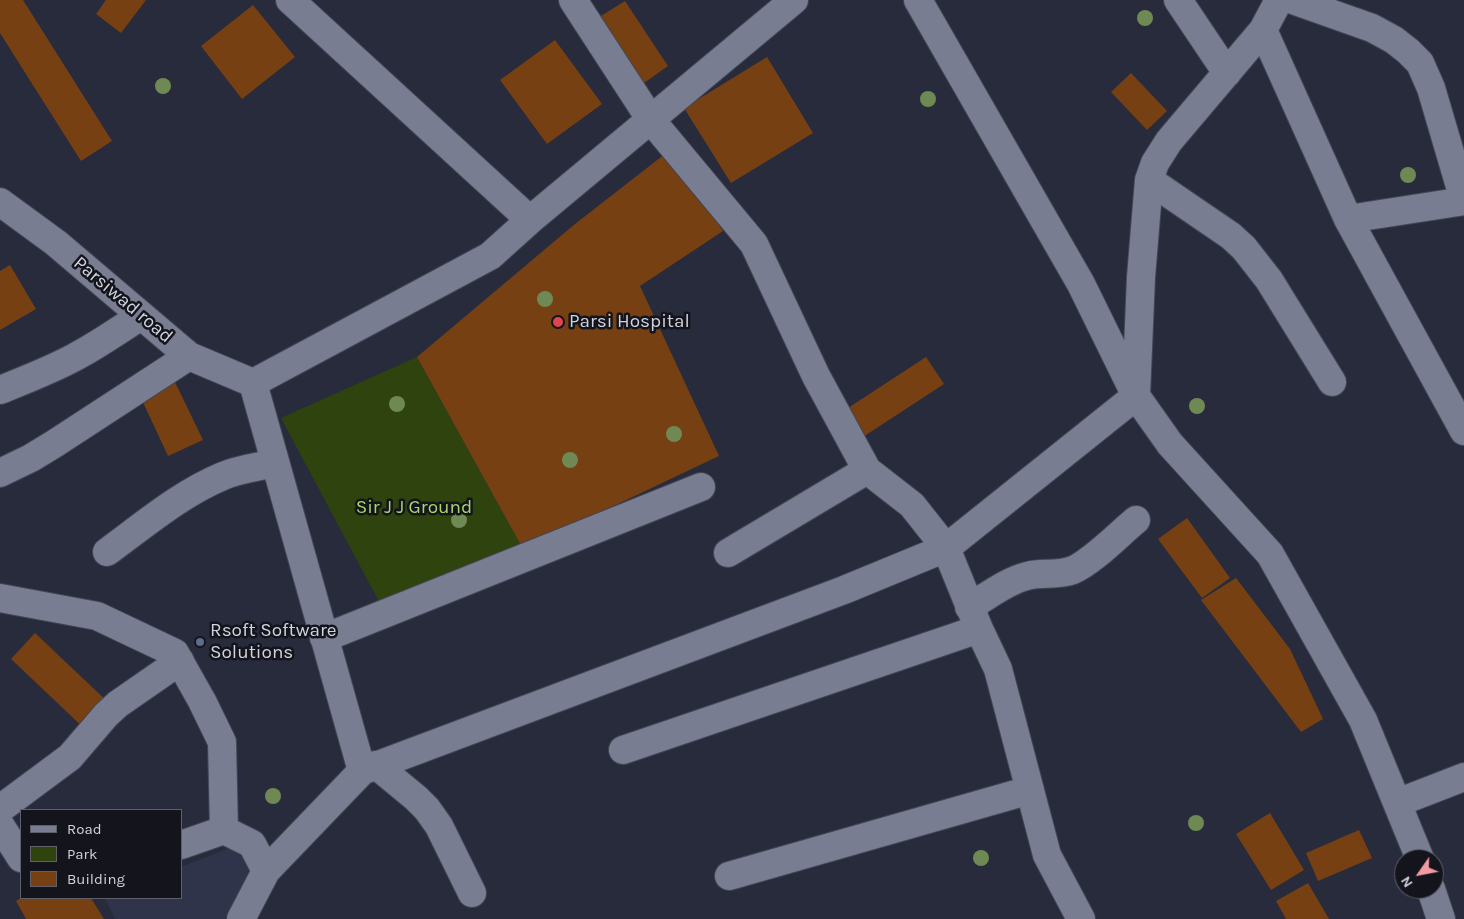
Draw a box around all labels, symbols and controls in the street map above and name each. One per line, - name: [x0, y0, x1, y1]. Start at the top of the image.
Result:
- street label: Parsiwad road: [69, 252, 177, 348]
- place label: Parsi Hospital: [569, 311, 690, 333]
- marker: Parsi Hospital: [551, 315, 565, 329]
- park label: Sir J J Ground: [356, 497, 472, 519]
- place label: Rsoft Software Solutions: [210, 620, 337, 664]
- marker: Rsoft Software Solutions: [194, 636, 206, 648]
- legend: [20, 809, 182, 899]
- text: Road: [67, 820, 102, 838]
- text: Park: [67, 845, 97, 863]
- north arrow: [1394, 849, 1444, 899]
- text: Building: [67, 870, 125, 888]
- text: N: [1397, 873, 1417, 891]

